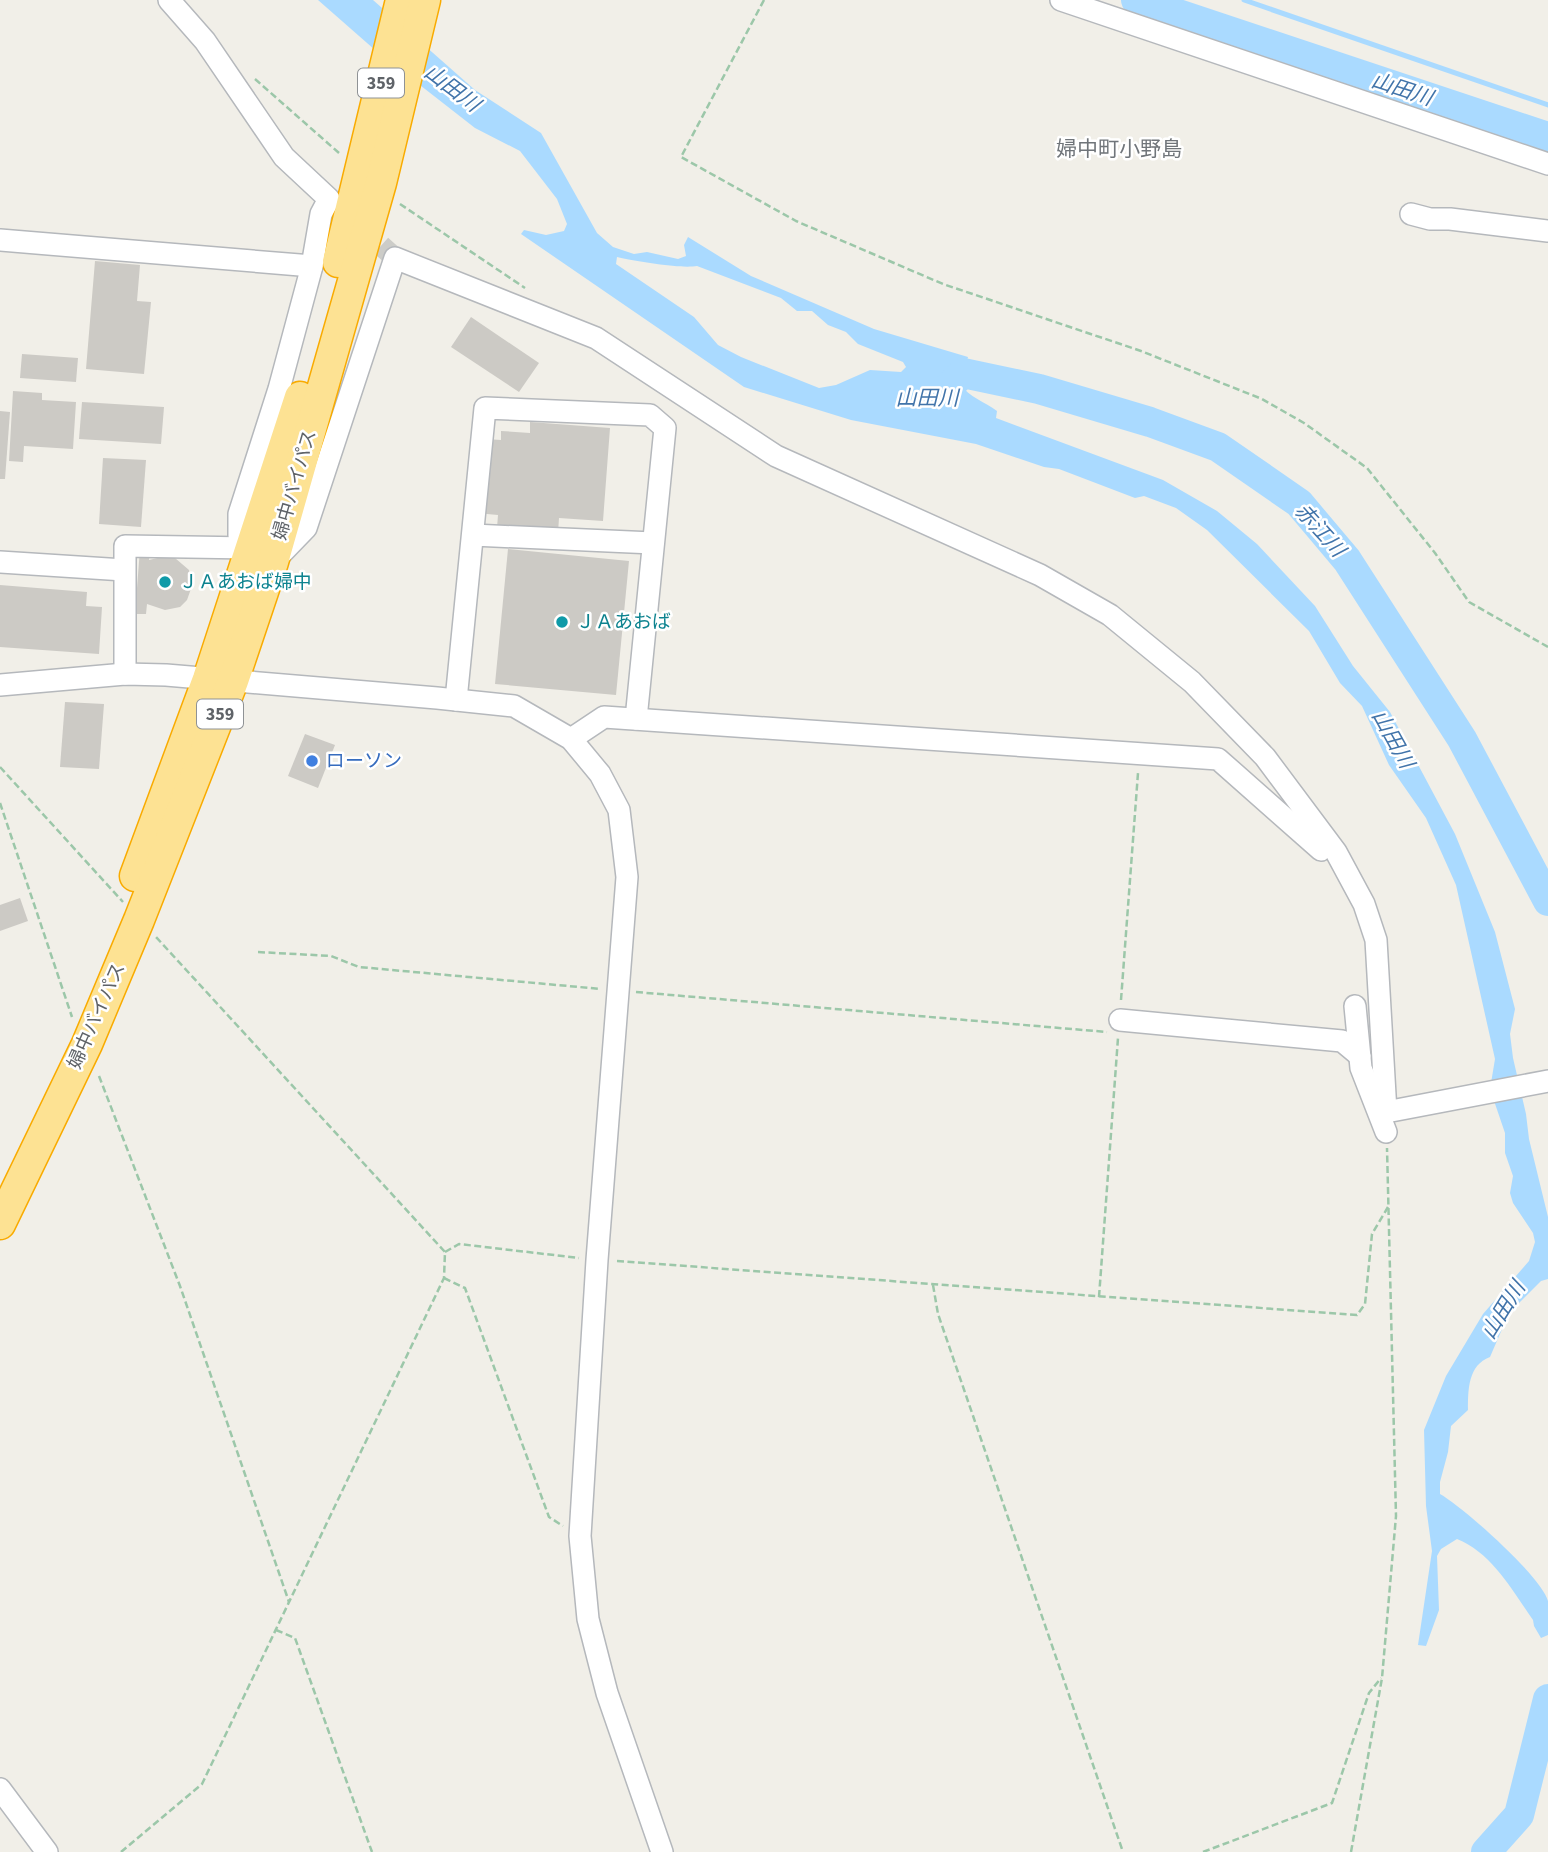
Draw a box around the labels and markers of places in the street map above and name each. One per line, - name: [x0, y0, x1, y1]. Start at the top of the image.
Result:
- place label: ＪＡあおば婦中: [179, 569, 312, 596]
- marker: ＪＡあおば婦中: [157, 574, 173, 590]
- place label: ＪＡあおば: [576, 609, 671, 636]
- marker: ＪＡあおば: [554, 614, 570, 630]
- place label: ローソン: [326, 748, 402, 775]
- marker: ローソン: [304, 753, 320, 769]

